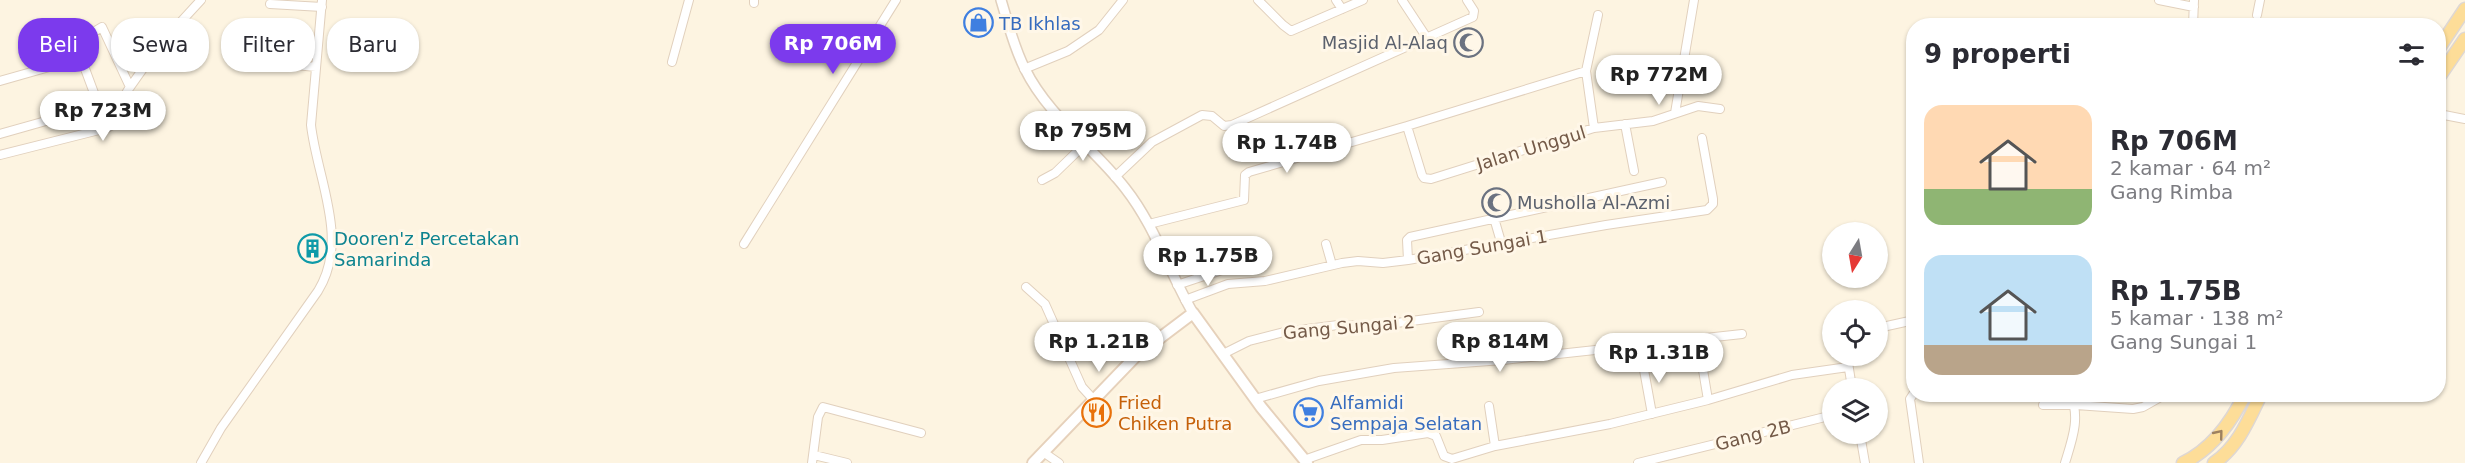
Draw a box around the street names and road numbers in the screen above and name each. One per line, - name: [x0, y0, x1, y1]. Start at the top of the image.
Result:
- street label: Jalan Unggul: [1473, 121, 1588, 175]
- street label: Gang Sungai 1: [1415, 225, 1549, 269]
- street label: Gang Sungai 2: [1282, 311, 1416, 343]
- street label: Gang 2B: [1713, 415, 1793, 455]

